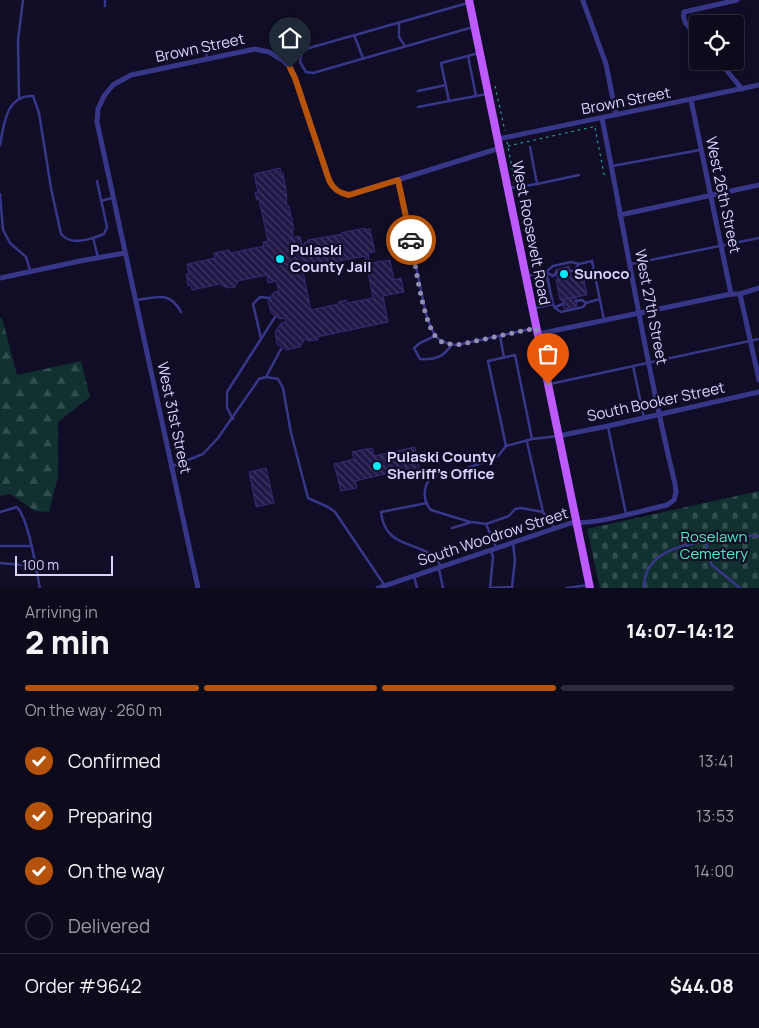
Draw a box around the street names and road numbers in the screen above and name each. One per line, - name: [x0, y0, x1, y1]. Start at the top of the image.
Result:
- street label: Brown Street: [153, 28, 246, 67]
- street label: Brown Street: [579, 82, 672, 119]
- street label: West 26th Street: [701, 135, 746, 255]
- street label: West Roosevelt Road: [507, 159, 556, 307]
- street label: West 27th Street: [630, 248, 673, 366]
- street label: West 31st Street: [152, 360, 197, 476]
- street label: South Booker Street: [585, 377, 727, 426]
- street label: South Woodrow Street: [415, 502, 571, 571]

